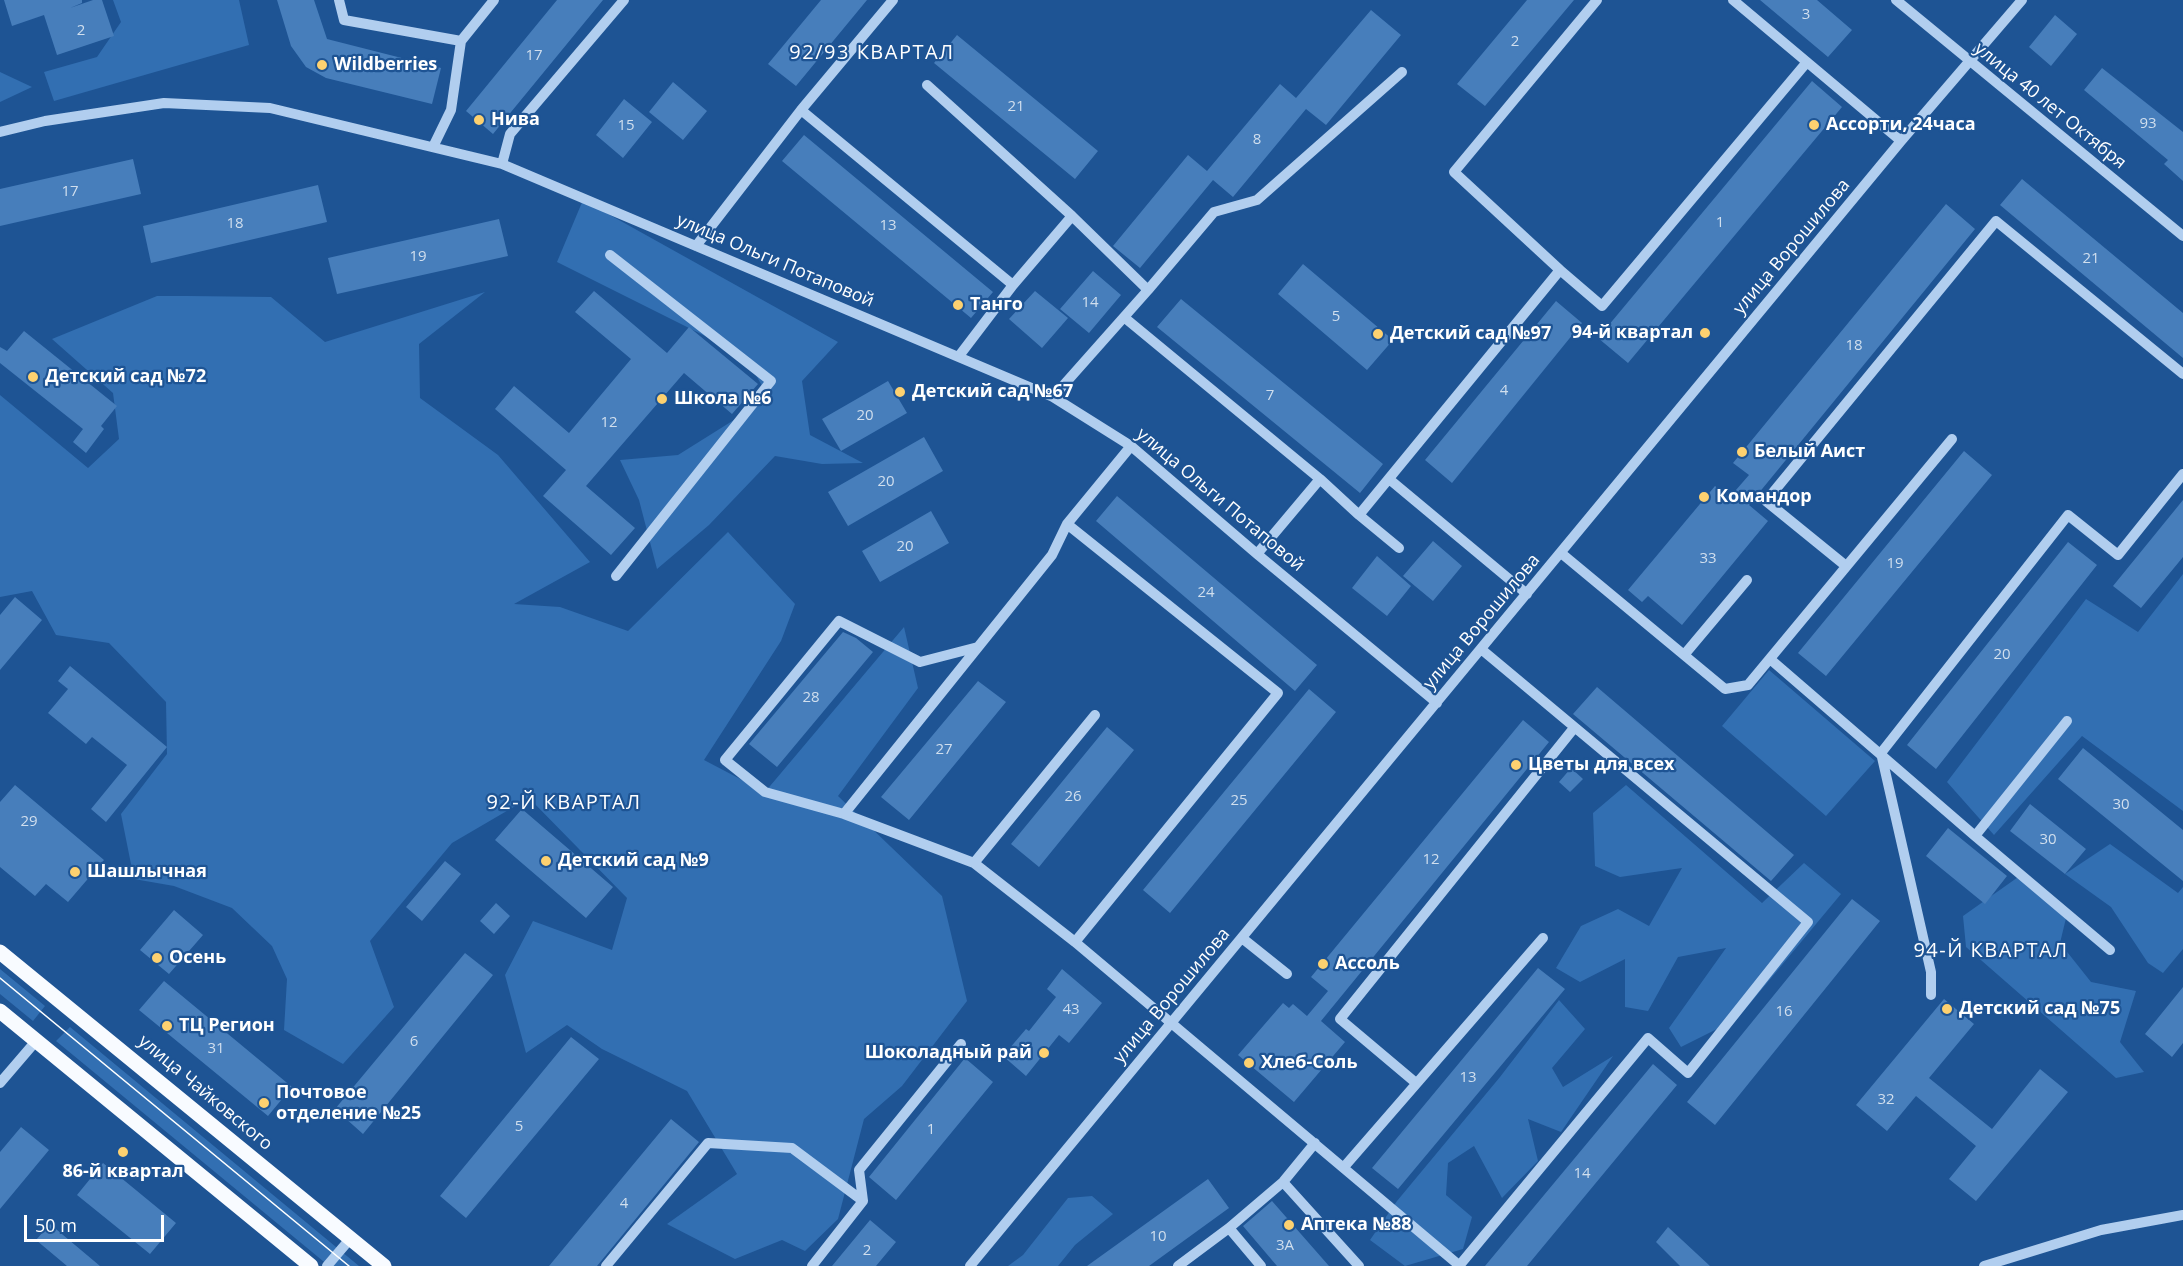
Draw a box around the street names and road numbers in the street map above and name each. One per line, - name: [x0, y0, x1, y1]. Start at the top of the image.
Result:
- street label: улица 40 лет Октября: [1970, 38, 2130, 174]
- street label: улица Ворошилова: [1729, 175, 1855, 319]
- street label: улица Ольги Потаповой: [673, 210, 877, 312]
- street label: улица Ольги Потаповой: [1132, 423, 1308, 577]
- street label: улица Ворошилова: [1419, 550, 1545, 694]
- street label: улица Ворошилова: [1109, 924, 1235, 1068]
- street label: улица Чайковского: [134, 1031, 276, 1155]

